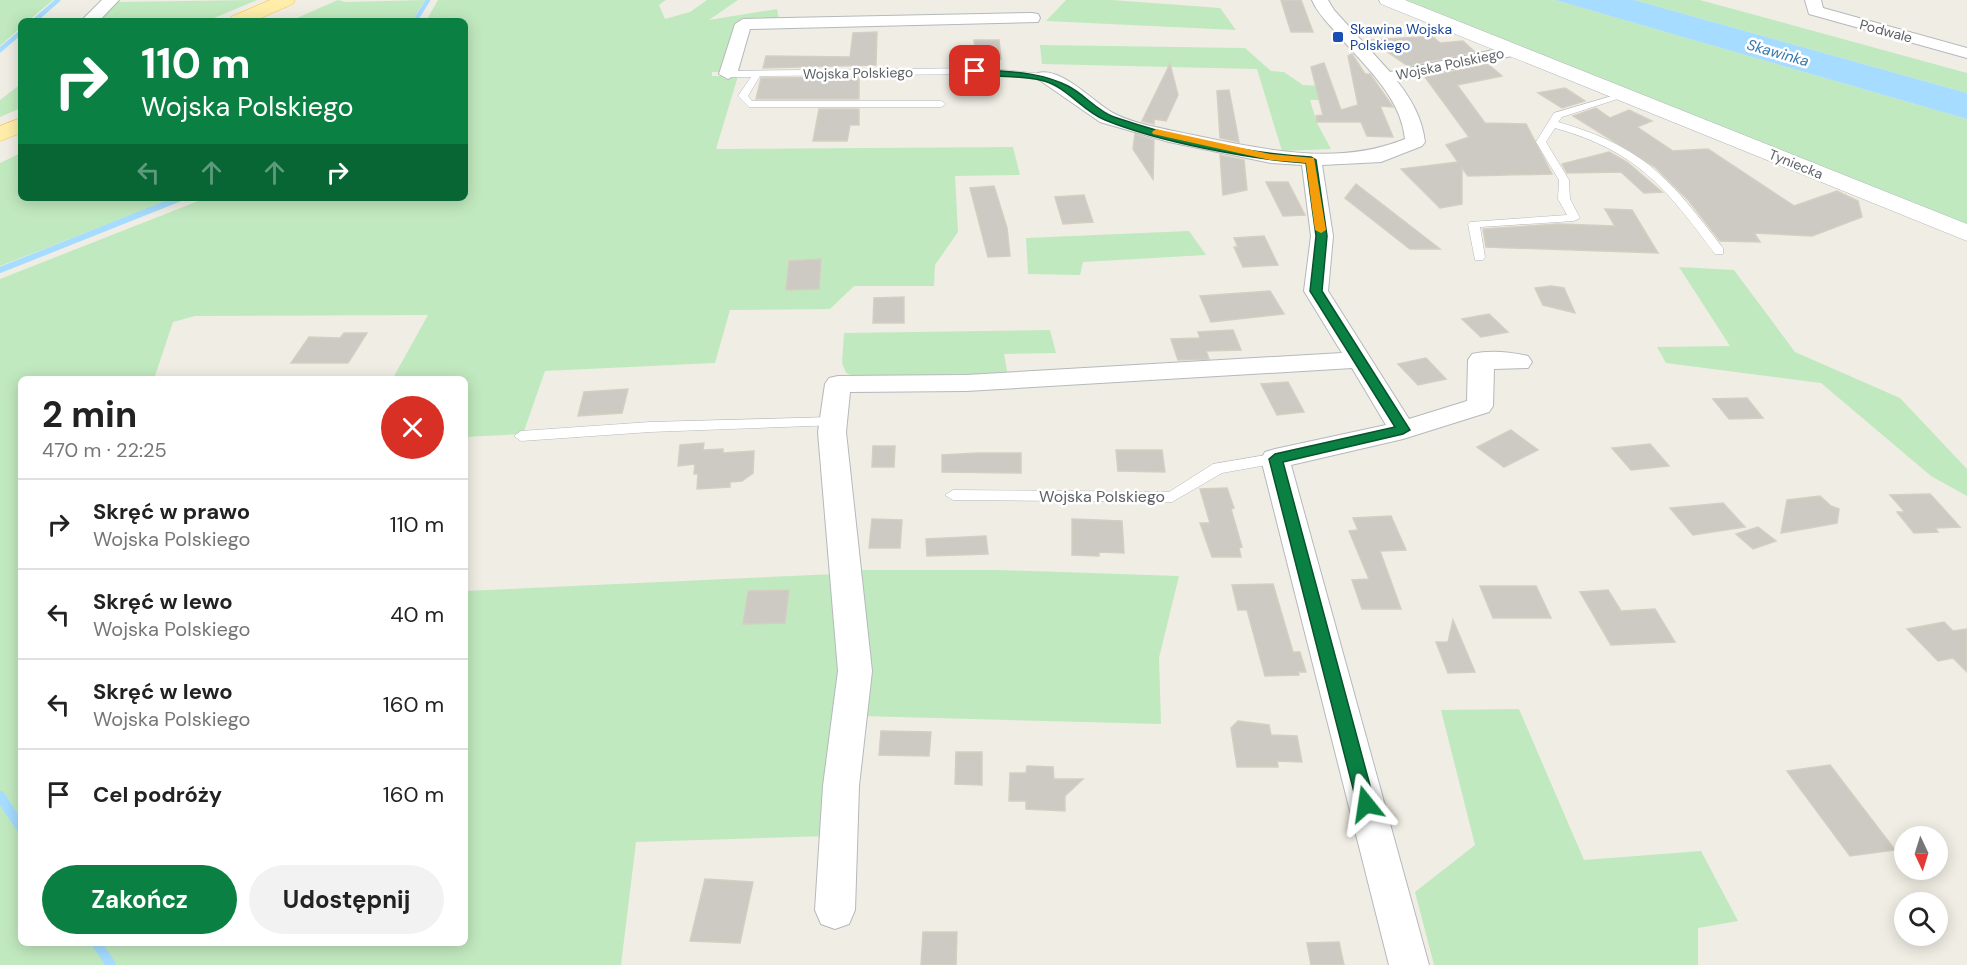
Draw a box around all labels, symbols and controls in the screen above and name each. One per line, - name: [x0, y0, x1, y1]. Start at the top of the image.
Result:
- street label: Podwale: [1858, 15, 1914, 47]
- place label: Skawina Wojska Polskiego: [1350, 20, 1452, 54]
- marker: Skawina Wojska Polskiego: [1331, 30, 1345, 44]
- water label: Skawinka: [1745, 35, 1811, 71]
- text: 110 m: [141, 36, 251, 91]
- icon: right: [42, 42, 120, 120]
- street label: Wojska Polskiego: [1394, 44, 1506, 84]
- pin: [949, 45, 1000, 96]
- icon: arrive: [958, 54, 991, 87]
- street label: Wojska Polskiego: [803, 63, 913, 83]
- text: Wojska Polskiego: [141, 89, 354, 124]
- street label: Tyniecka: [1766, 145, 1826, 183]
- icon: left: [132, 156, 165, 189]
- icon: ahead: [195, 156, 228, 189]
- icon: ahead: [258, 156, 291, 189]
- icon: right: [321, 156, 354, 189]
- text: 2 min: [42, 391, 137, 438]
- button: close: [381, 396, 444, 459]
- text: 470 m · 22:25: [42, 437, 167, 463]
- street label: Wojska Polskiego: [1039, 486, 1165, 507]
- text: Skręć w prawo: [93, 497, 250, 526]
- icon: right: [42, 508, 75, 541]
- text: 110 m: [390, 510, 444, 539]
- text: Wojska Polskiego: [93, 526, 250, 552]
- text: Skręć w lewo: [93, 587, 233, 616]
- icon: left: [42, 598, 75, 631]
- text: 40 m: [390, 600, 444, 629]
- text: Wojska Polskiego: [93, 616, 250, 642]
- text: Skręć w lewo: [93, 677, 233, 706]
- icon: left: [42, 688, 75, 721]
- text: 160 m: [383, 690, 444, 719]
- text: Wojska Polskiego: [93, 706, 250, 732]
- position arrow: [1334, 772, 1398, 836]
- icon: arrive: [42, 778, 75, 811]
- text: Cel podróży: [93, 780, 222, 809]
- text: 160 m: [383, 780, 444, 809]
- north arrow: [1894, 826, 1948, 880]
- map controls: [1894, 826, 1948, 946]
- button: Zakończ: [42, 865, 237, 934]
- button: Udostępnij: [249, 865, 444, 934]
- button: search: [1894, 892, 1948, 946]

